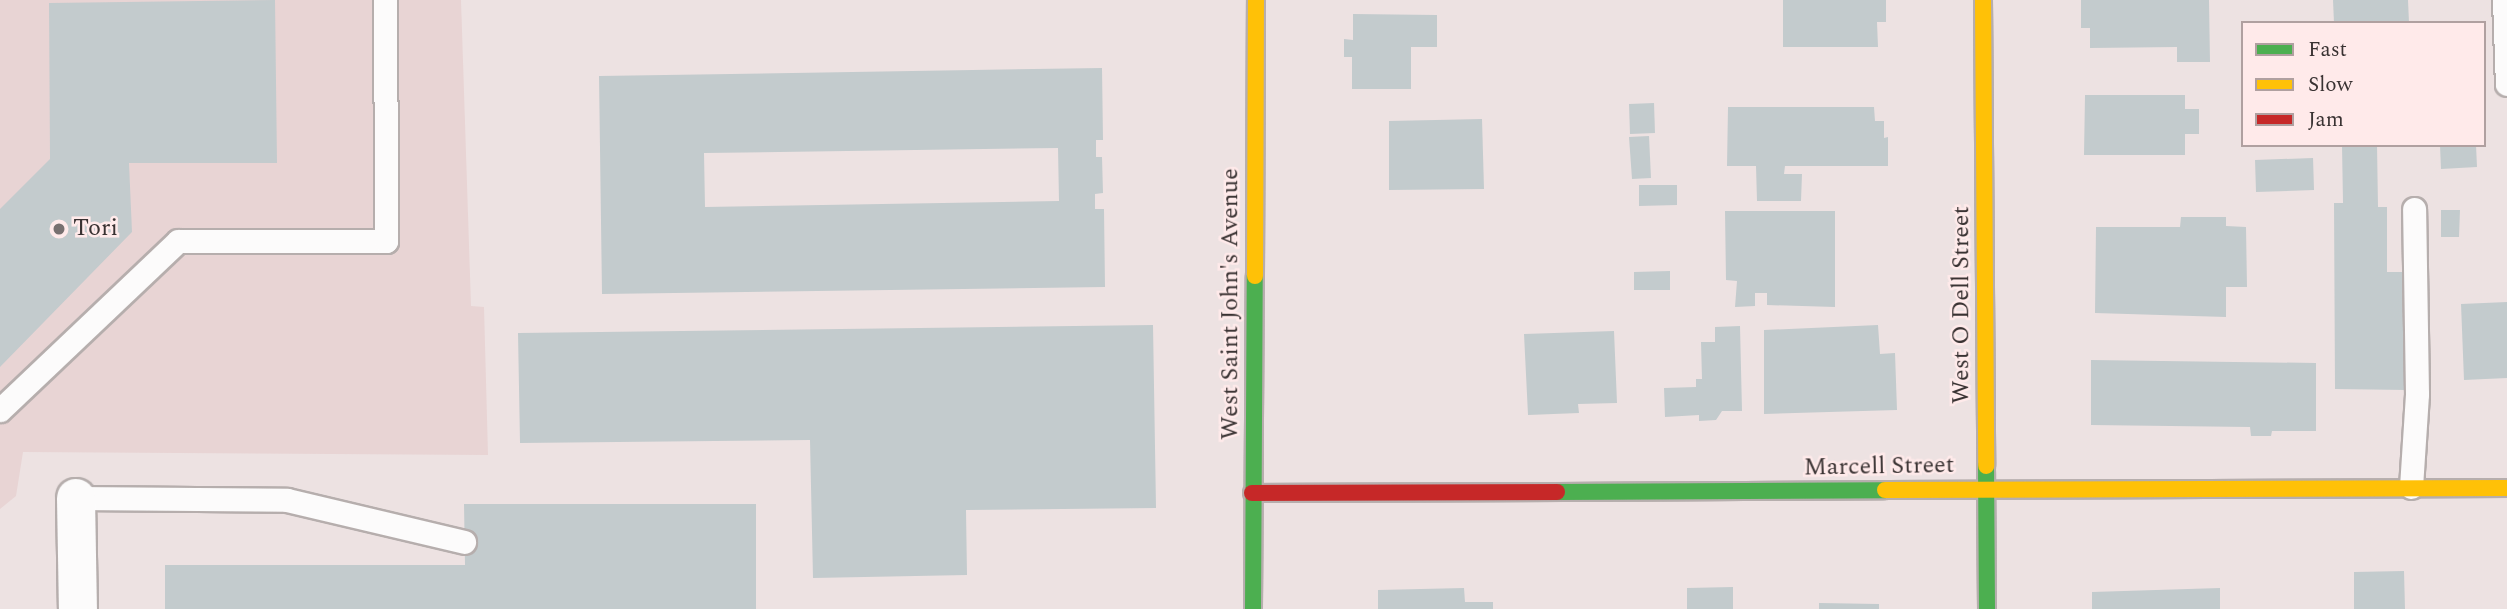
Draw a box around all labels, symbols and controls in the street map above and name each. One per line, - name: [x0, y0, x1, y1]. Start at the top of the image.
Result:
- legend: [2241, 21, 2486, 147]
- text: Fast: [2308, 34, 2347, 66]
- text: Slow: [2308, 69, 2352, 101]
- text: Jam: [2308, 104, 2344, 136]
- street label: West Saint John's Avenue: [1217, 168, 1245, 440]
- street label: West O Dell Street: [1948, 206, 1976, 404]
- place label: Tori: [73, 215, 118, 243]
- marker: Tori: [51, 221, 67, 237]
- street label: Marcell Street: [1804, 451, 1954, 483]

